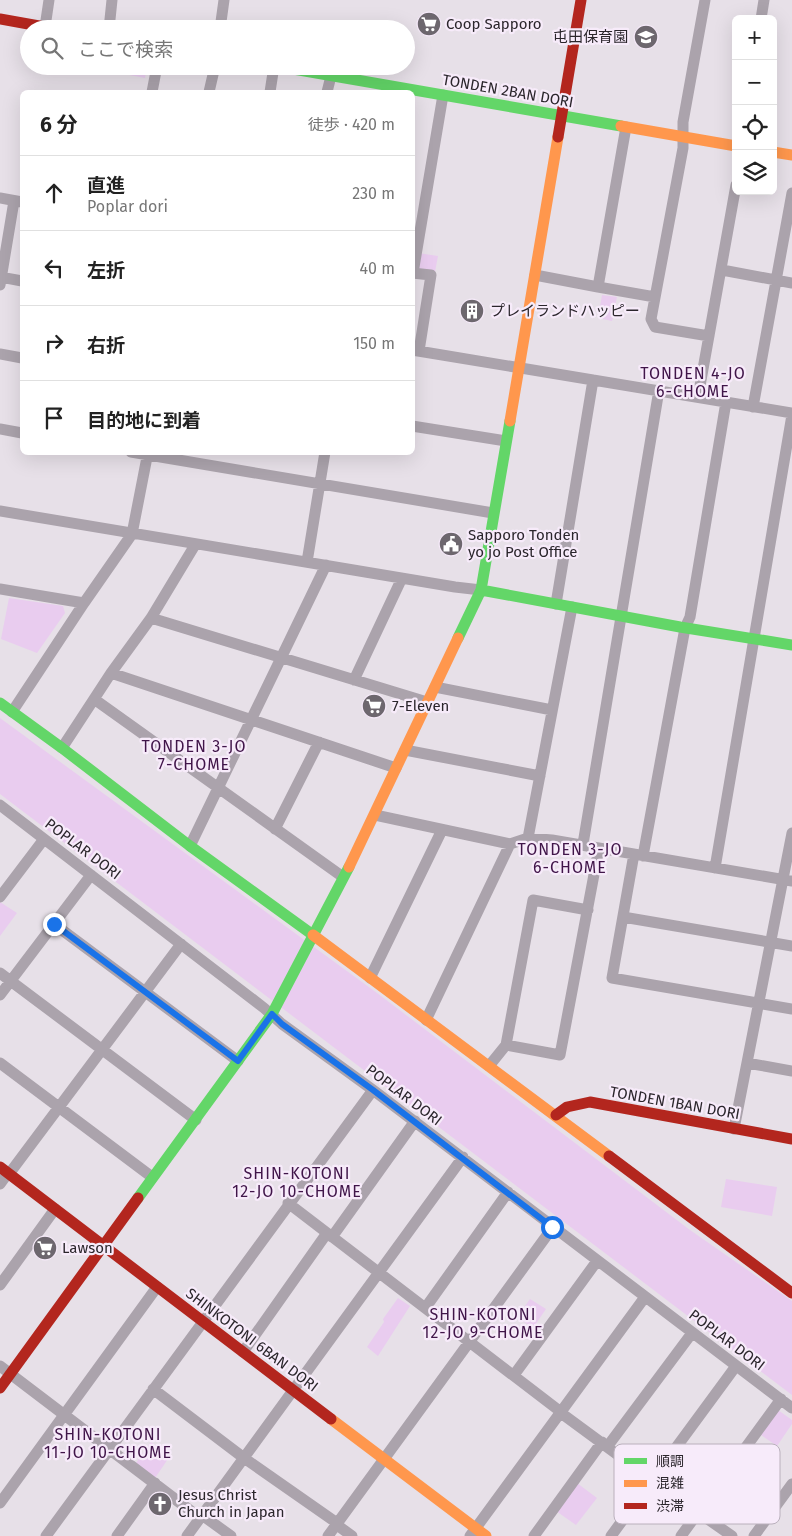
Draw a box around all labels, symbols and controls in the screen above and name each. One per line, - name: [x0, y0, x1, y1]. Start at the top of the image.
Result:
- supermarket icon: Coop Sapporo: [416, 11, 442, 37]
- place label: Coop Sapporo: [446, 15, 542, 33]
- map controls: [732, 15, 777, 195]
- button: +: [732, 15, 777, 60]
- search box: [20, 20, 415, 75]
- school or university icon: 屯田保育園: [633, 24, 659, 50]
- place label: 屯田保育園: [553, 28, 628, 46]
- icon: search: [38, 34, 66, 62]
- text: ここで検索: [78, 38, 173, 61]
- button: −: [732, 60, 777, 105]
- street label: TONDEN 2BAN DORI: [441, 71, 575, 111]
- button: locate: [732, 105, 777, 150]
- text: 6 分: [40, 112, 78, 138]
- text: 徒歩 · 420 m: [308, 115, 395, 134]
- button: layers: [732, 150, 777, 195]
- text: 直進: [87, 174, 125, 197]
- icon: ahead: [40, 179, 68, 207]
- text: 230 m: [352, 184, 395, 203]
- text: Poplar dori: [87, 197, 168, 216]
- icon: left: [40, 254, 68, 282]
- text: 左折: [87, 259, 125, 282]
- text: 40 m: [360, 259, 395, 278]
- building icon: プレイランドハッピー: [459, 298, 485, 324]
- place label: プレイランドハッピー: [490, 302, 640, 320]
- icon: right: [40, 329, 68, 357]
- text: 右折: [87, 334, 125, 357]
- text: 150 m: [353, 334, 395, 353]
- district label: TONDEN 4-JO 6-CHOME: [640, 364, 746, 401]
- icon: arrive: [40, 404, 68, 432]
- text: 目的地に到着: [87, 409, 201, 432]
- place label: Sapporo Tonden yo jo Post Office: [468, 526, 579, 561]
- public building icon: Sapporo Tonden yo jo Post Office: [438, 531, 464, 557]
- supermarket icon: 7-Eleven: [361, 693, 387, 719]
- place label: 7-Eleven: [392, 697, 449, 715]
- district label: TONDEN 3-JO 7-CHOME: [142, 737, 246, 774]
- street label: POPLAR DORI: [41, 815, 125, 883]
- district label: TONDEN 3-JO 6-CHOME: [518, 840, 622, 877]
- route end: [43, 913, 66, 936]
- street label: POPLAR DORI: [362, 1061, 446, 1129]
- street label: TONDEN 1BAN DORI: [609, 1083, 741, 1123]
- district label: SHIN-KOTONI 12-JO 10-CHOME: [232, 1164, 362, 1201]
- route start: [541, 1216, 564, 1239]
- supermarket icon: Lawson: [32, 1235, 58, 1261]
- place label: Lawson: [62, 1239, 113, 1257]
- street label: SHINKOTONI 6BAN DORI: [182, 1284, 322, 1396]
- district label: SHIN-KOTONI 12-JO 9-CHOME: [422, 1305, 544, 1342]
- street label: POPLAR DORI: [685, 1306, 769, 1374]
- district label: SHIN-KOTONI 11-JO 10-CHOME: [44, 1425, 172, 1462]
- legend: [614, 1444, 780, 1524]
- text: 順調: [656, 1453, 684, 1470]
- text: 混雑: [656, 1475, 684, 1492]
- place label: Jesus Christ Church in Japan: [178, 1486, 285, 1521]
- church icon: Jesus Christ Church in Japan: [147, 1491, 173, 1517]
- text: 渋滞: [656, 1498, 684, 1515]

